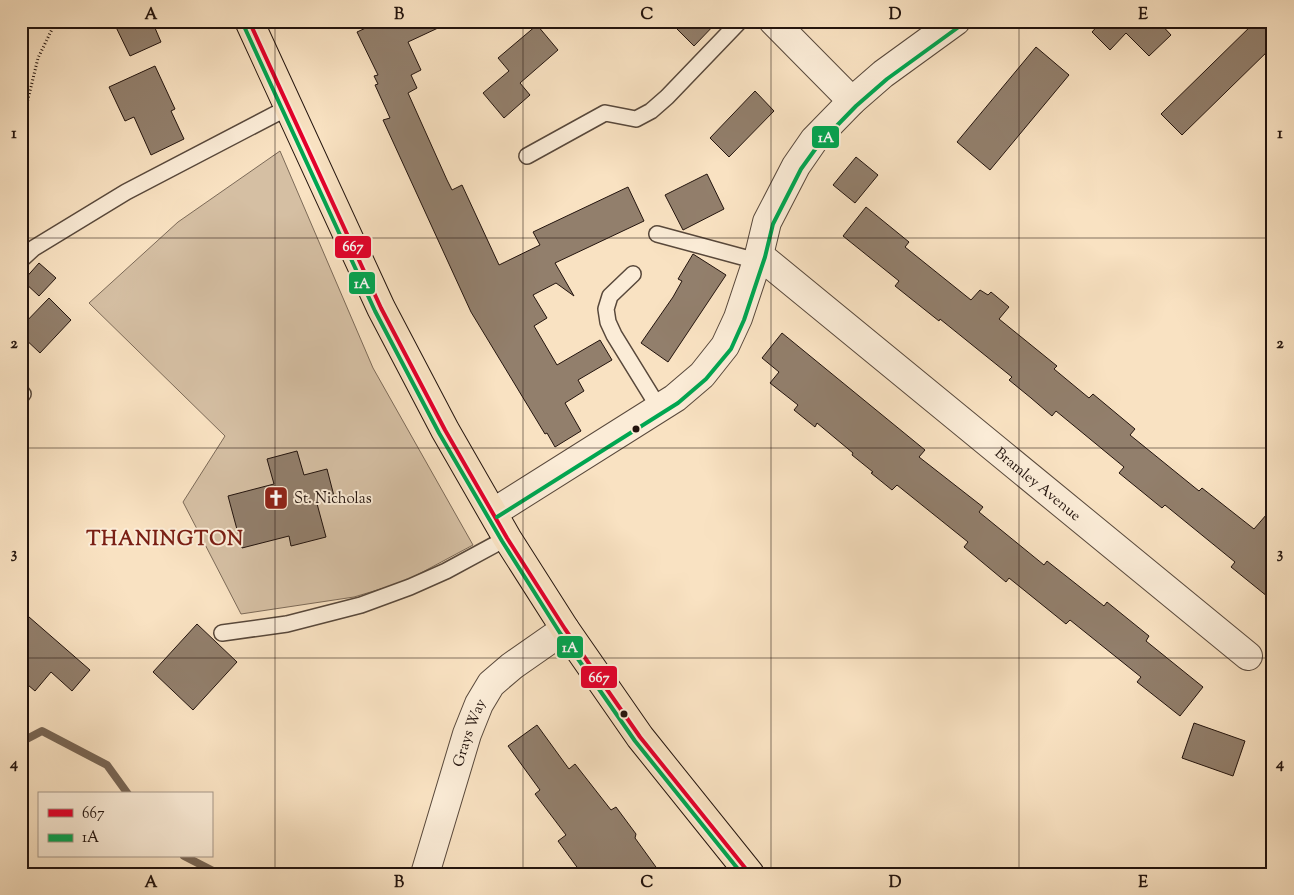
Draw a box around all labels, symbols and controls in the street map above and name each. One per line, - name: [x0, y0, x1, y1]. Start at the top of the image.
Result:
- text: A: [145, 4, 158, 27]
- text: B: [394, 4, 404, 27]
- text: C: [641, 4, 654, 27]
- text: D: [889, 4, 902, 27]
- text: E: [1138, 4, 1148, 27]
- text: 1: [11, 123, 17, 146]
- text: 1: [1277, 123, 1283, 146]
- line badge: 1A: [811, 125, 840, 149]
- text: 1A: [818, 129, 835, 149]
- line badge: 667: [334, 235, 372, 259]
- text: 667: [343, 238, 364, 258]
- line badge: 1A: [348, 271, 376, 295]
- text: 1A: [354, 275, 371, 295]
- text: 2: [10, 333, 18, 356]
- text: 2: [1276, 333, 1284, 356]
- unlabelled marker: [631, 424, 641, 434]
- street label: Bramley Avenue: [990, 443, 1085, 527]
- church icon: St. Nicholas: [263, 485, 289, 511]
- place label: St. Nicholas: [294, 489, 372, 510]
- district label: THANINGTON: [86, 526, 244, 555]
- text: 3: [11, 543, 18, 566]
- text: 3: [1277, 543, 1284, 566]
- line badge: 1A: [556, 635, 584, 659]
- text: 1A: [562, 639, 579, 659]
- line badge: 667: [580, 665, 618, 689]
- text: 667: [589, 669, 610, 689]
- street label: Grays Way: [449, 695, 492, 770]
- unlabelled marker: [619, 709, 629, 719]
- text: 4: [9, 753, 18, 776]
- text: 4: [1275, 753, 1284, 776]
- legend: [38, 792, 212, 858]
- text: 667: [82, 804, 105, 825]
- text: 1A: [82, 828, 99, 849]
- text: A: [145, 872, 158, 895]
- text: B: [394, 872, 404, 895]
- text: C: [641, 872, 654, 895]
- text: D: [889, 872, 902, 895]
- text: E: [1138, 872, 1148, 895]

